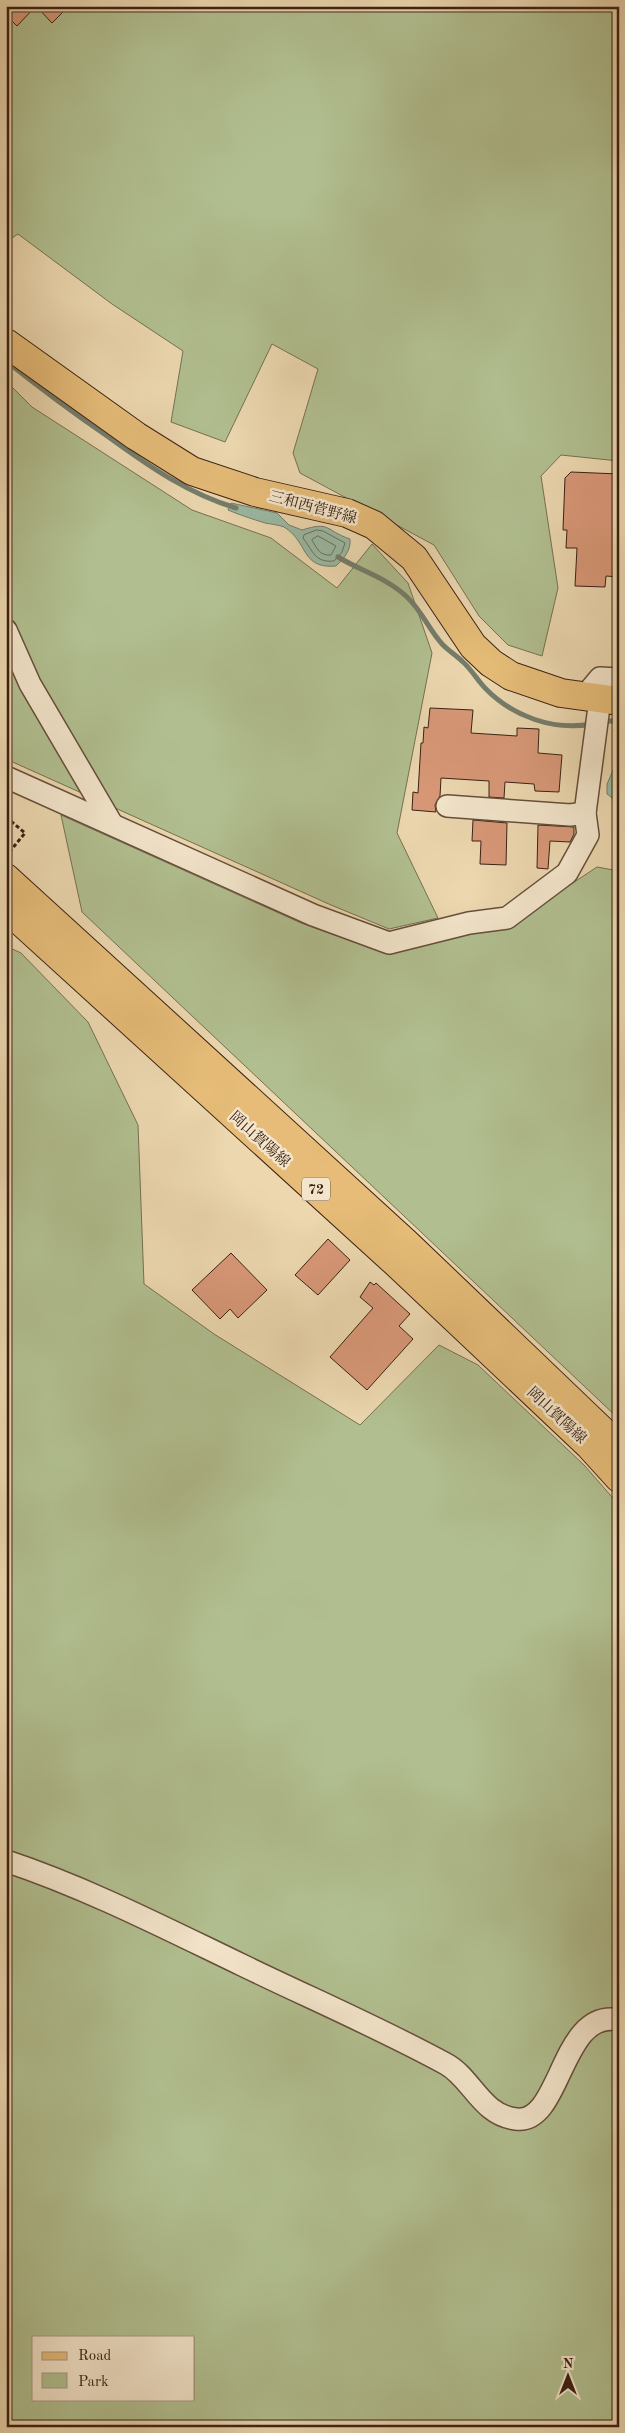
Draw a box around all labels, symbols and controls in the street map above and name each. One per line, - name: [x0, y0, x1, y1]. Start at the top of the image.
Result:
- street label: 三和西菅野線: [267, 488, 359, 527]
- street label: 岡山賀陽線: [226, 1108, 293, 1171]
- road number: 72: [302, 1178, 330, 1200]
- street label: 岡山賀陽線: [523, 1384, 590, 1447]
- legend: [32, 2336, 195, 2400]
- text: Road: [78, 2349, 112, 2364]
- north arrow: [542, 2350, 592, 2400]
- text: N: [563, 2357, 574, 2371]
- text: Park: [78, 2375, 109, 2390]

